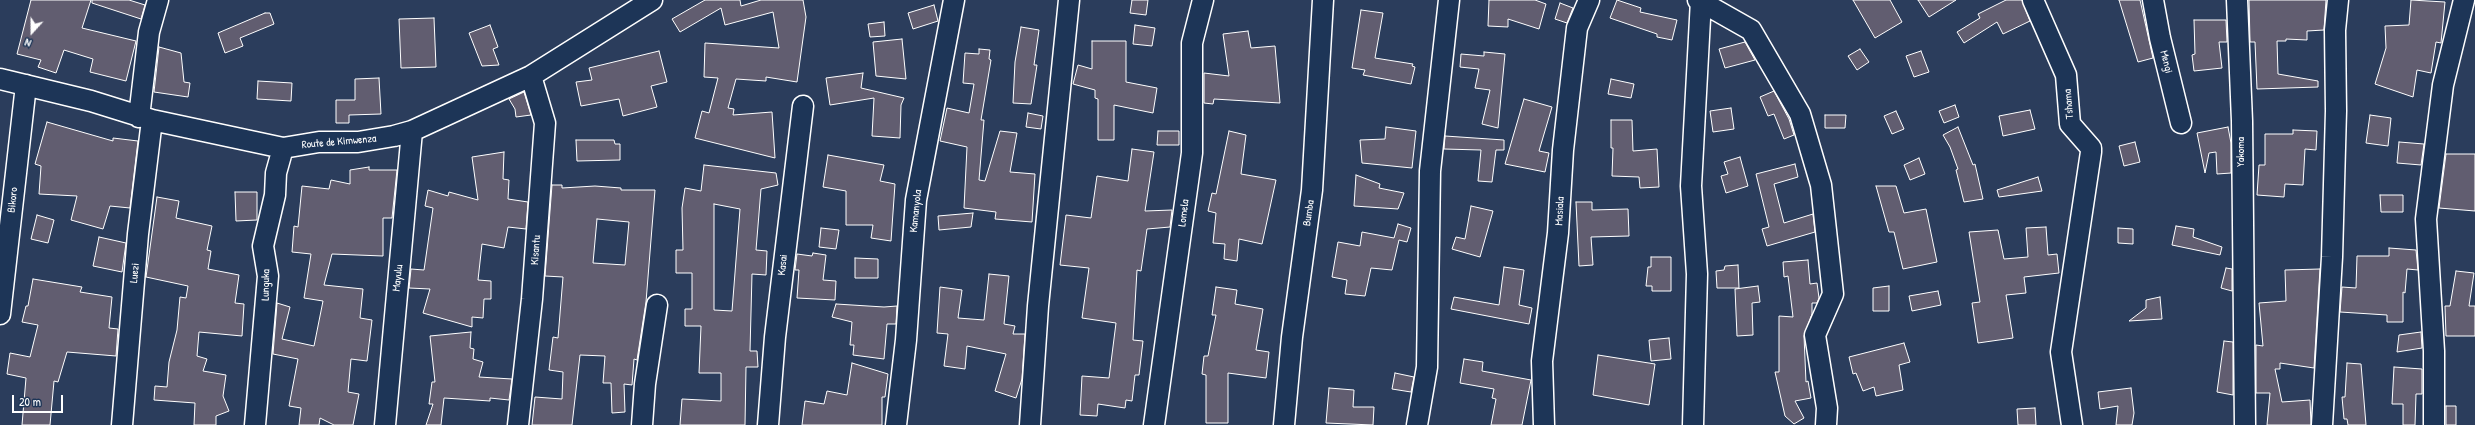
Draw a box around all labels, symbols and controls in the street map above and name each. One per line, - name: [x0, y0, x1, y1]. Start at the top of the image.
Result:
- north arrow: [12, 12, 52, 52]
- text: N: [22, 36, 33, 51]
- street label: Mengi: [2157, 49, 2175, 75]
- street label: Tshama: [2061, 88, 2077, 120]
- street label: Route de Kimwenza: [301, 132, 377, 152]
- street label: Yakoma: [2234, 137, 2248, 167]
- street label: Bikoro: [5, 187, 21, 213]
- street label: Kamanyola: [907, 189, 925, 233]
- street label: Masiala: [1553, 196, 1567, 226]
- street label: Lomela: [1176, 198, 1192, 228]
- street label: Bumba: [1301, 199, 1317, 227]
- street label: Kisantu: [528, 235, 544, 265]
- street label: Kasai: [775, 254, 791, 276]
- street label: Luezi: [128, 262, 142, 284]
- street label: Mayulu: [390, 264, 406, 292]
- street label: Lunguka: [259, 269, 273, 301]
- scale bar: [14, 387, 65, 413]
- text: 20 m: [19, 393, 41, 410]

